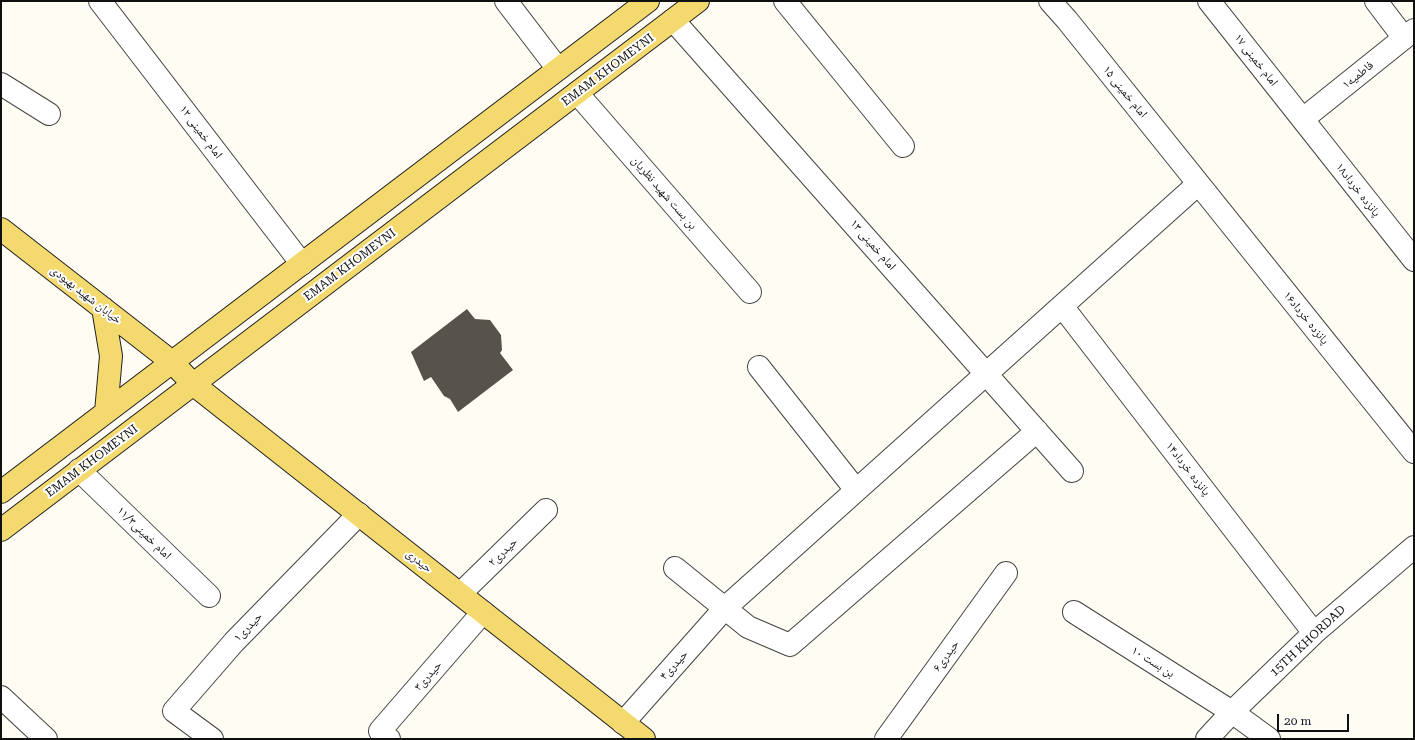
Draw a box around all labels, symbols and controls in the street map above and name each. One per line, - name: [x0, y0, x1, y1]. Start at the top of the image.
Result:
- street label: EMAM KHOMEYNI: [559, 31, 657, 109]
- street label: امام خمینی ۱۷: [1231, 31, 1281, 89]
- street label: فاطمیه۱: [1339, 58, 1377, 92]
- street label: امام خمینی ۱۵: [1100, 63, 1150, 121]
- street label: امام خمینی ۱۲: [176, 103, 226, 161]
- street label: بن بست شهید نظریان: [628, 153, 700, 233]
- street label: پانزده خرداد۱۸: [1333, 160, 1383, 220]
- street label: امام خمینی ۱۳: [847, 217, 899, 273]
- street label: EMAM KHOMEYNI: [301, 226, 399, 304]
- street label: خیابان شهید بهبودی: [48, 263, 124, 327]
- street label: پانزده خرداد۱۶: [1280, 289, 1332, 347]
- street label: EMAM KHOMEYNI: [43, 422, 141, 500]
- street label: پانزده خرداد۱۴: [1163, 439, 1213, 499]
- street label: امام خمینی۱۱/۳: [114, 503, 174, 563]
- street label: حیدری۲: [485, 535, 521, 569]
- street label: حیدری: [403, 546, 435, 576]
- street label: 15TH KHORDAD: [1267, 602, 1349, 680]
- street label: حیدری۱: [231, 609, 265, 645]
- street label: حیدری۶: [930, 638, 962, 674]
- street label: بن بست ۱۰: [1129, 643, 1177, 681]
- street label: حیدری۴: [657, 647, 691, 683]
- street label: حیدری۳: [411, 658, 445, 694]
- scale bar: [1279, 706, 1351, 732]
- text: 20 m: [1284, 714, 1311, 728]

